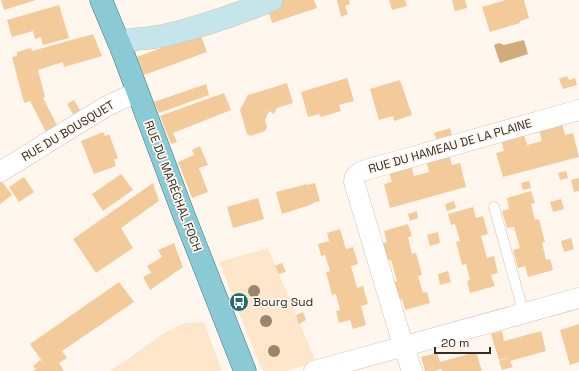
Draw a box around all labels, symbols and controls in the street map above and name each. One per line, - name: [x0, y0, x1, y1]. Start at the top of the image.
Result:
- street label: RUE DU BOUSQUET: [19, 97, 117, 165]
- street label: RUE DU HAMEAU DE LA PLAINE: [366, 115, 534, 177]
- street label: RUE DU MARÉCHAL FOCH: [141, 118, 205, 254]
- bus stop icon: Bourg Sud: [228, 291, 250, 313]
- place label: Bourg Sud: [253, 294, 313, 310]
- scale bar: [435, 329, 490, 355]
- text: 20 m: [441, 335, 469, 351]

